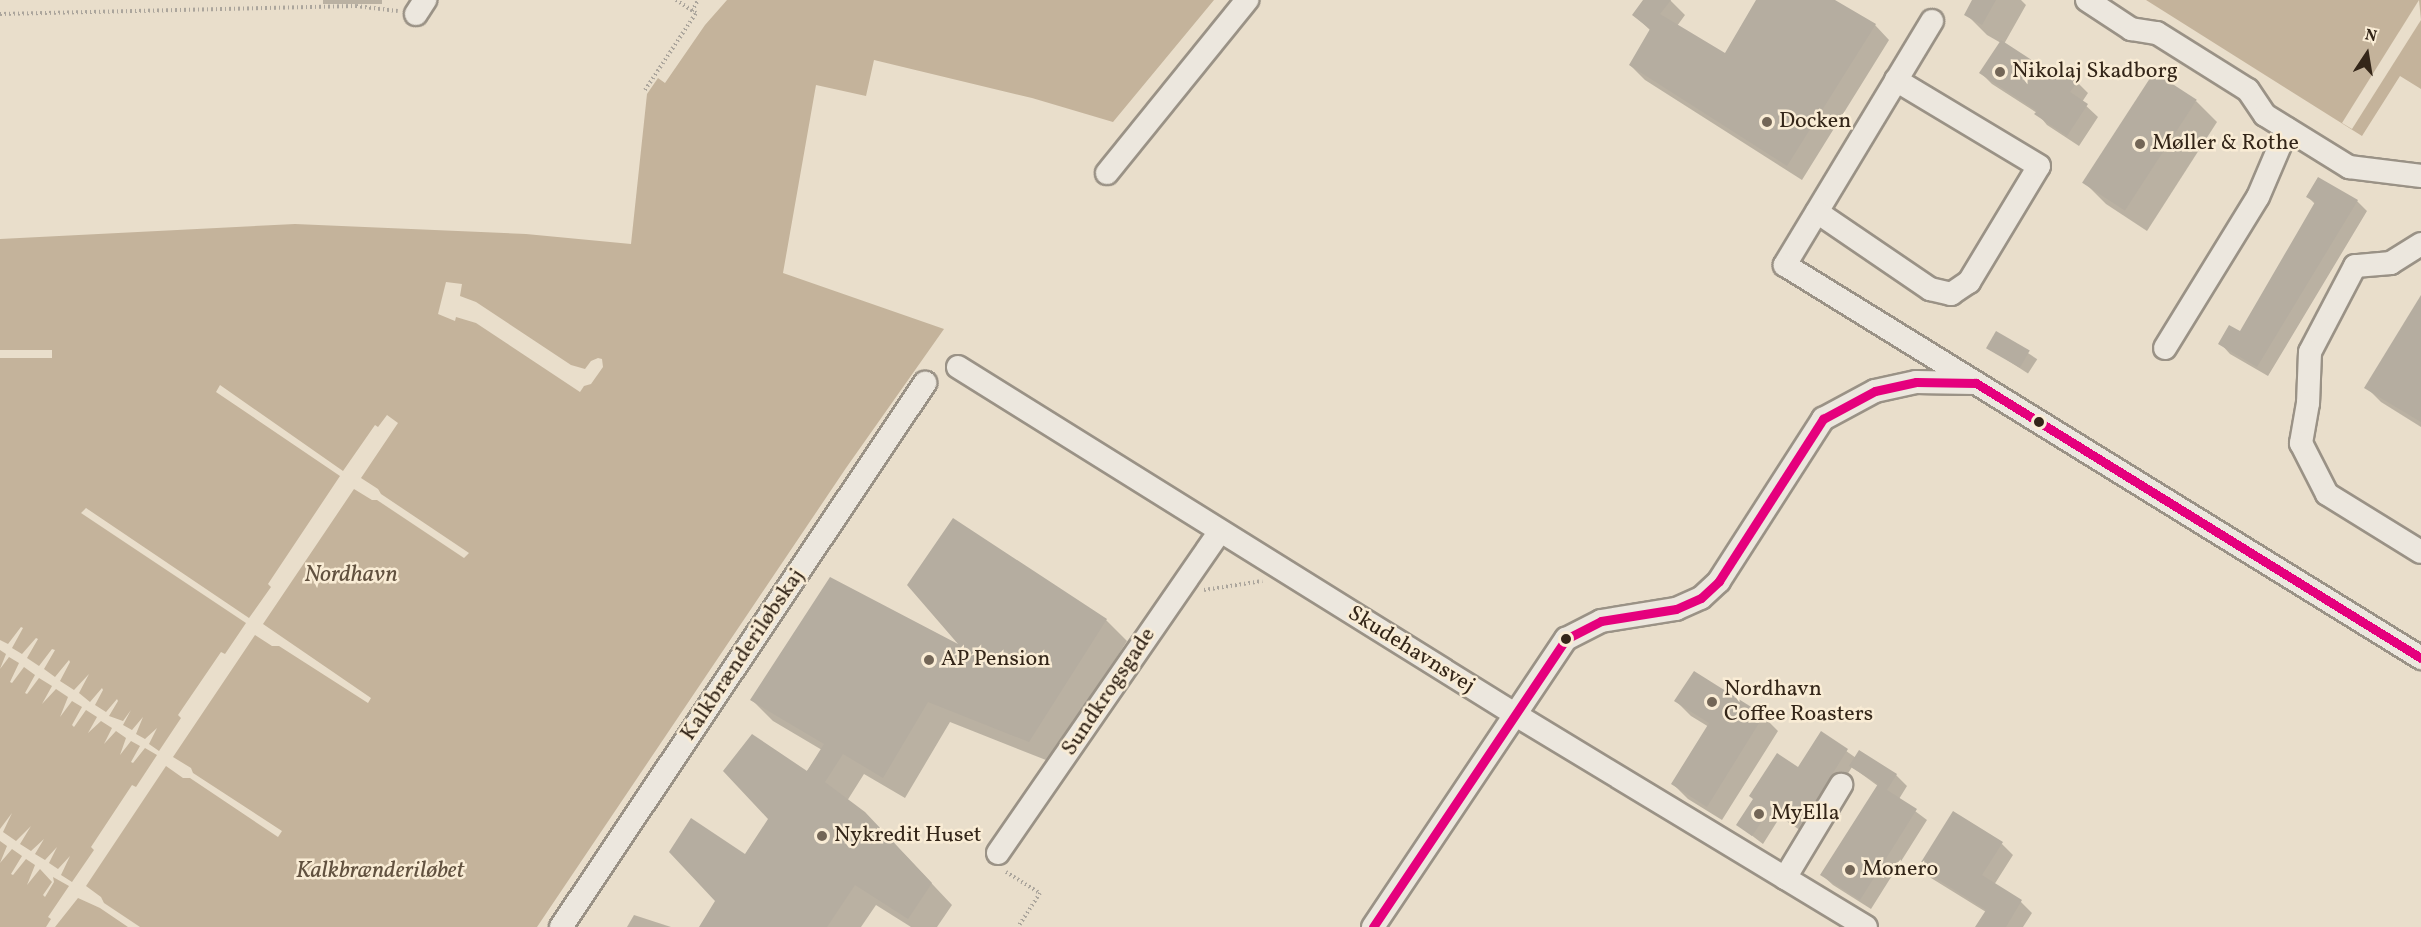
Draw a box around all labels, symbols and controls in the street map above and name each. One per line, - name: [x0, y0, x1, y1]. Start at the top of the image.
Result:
- north arrow: [2337, 24, 2397, 84]
- text: N: [2363, 24, 2379, 48]
- place label: Nikolaj Skadborg: [2012, 59, 2178, 85]
- marker: Nikolaj Skadborg: [1993, 65, 2007, 79]
- place label: Docken: [1779, 109, 1851, 135]
- marker: Docken: [1760, 115, 1774, 129]
- place label: Møller & Rothe: [2152, 131, 2299, 157]
- marker: Møller & Rothe: [2133, 137, 2147, 151]
- unlabelled marker: [2033, 416, 2045, 428]
- water label: Nordhavn: [304, 562, 398, 590]
- street label: Kalkbrænderiløbskaj: [676, 564, 810, 746]
- street label: Skudehavnsvej: [1343, 601, 1479, 699]
- street label: Sundkrogsgade: [1056, 623, 1162, 761]
- unlabelled marker: [1560, 633, 1572, 645]
- place label: AP Pension: [941, 647, 1050, 673]
- marker: AP Pension: [922, 653, 936, 667]
- place label: Nordhavn Coffee Roasters: [1724, 676, 1873, 728]
- marker: Nordhavn Coffee Roasters: [1705, 695, 1719, 709]
- place label: MyElla: [1771, 801, 1840, 827]
- marker: MyElla: [1752, 807, 1766, 821]
- place label: Nykredit Huset: [834, 823, 982, 849]
- marker: Nykredit Huset: [815, 829, 829, 843]
- place label: Monero: [1862, 857, 1938, 883]
- water label: Kalkbrænderiløbet: [296, 858, 464, 886]
- marker: Monero: [1843, 863, 1857, 877]

